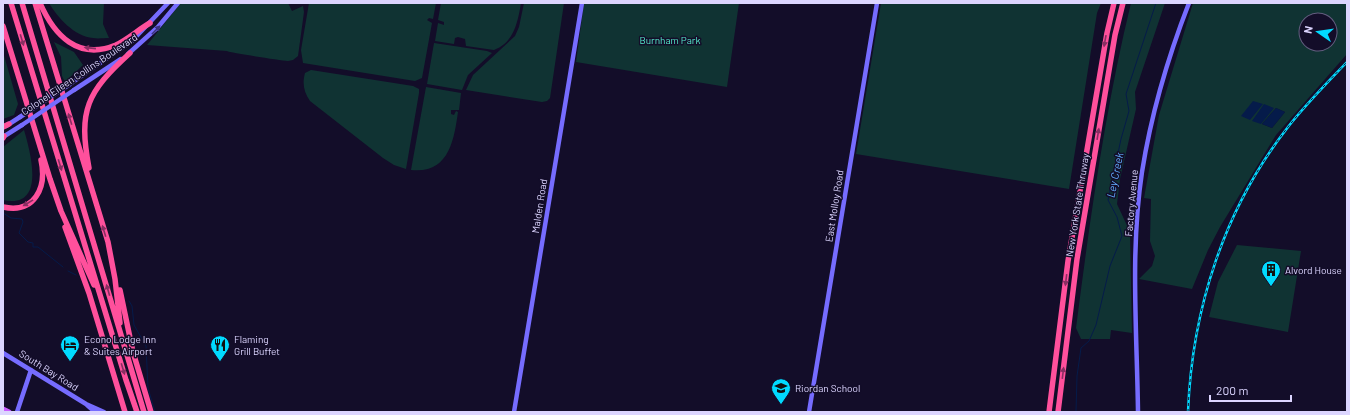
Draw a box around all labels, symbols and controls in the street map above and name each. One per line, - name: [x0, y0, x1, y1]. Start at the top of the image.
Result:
- north arrow: [1298, 12, 1338, 52]
- one-way arrow: [151, 25, 161, 35]
- text: N: [1301, 25, 1315, 35]
- street label: Colonel Eileen Collins Boulevard: [19, 31, 139, 117]
- park label: Burnham Park: [640, 34, 700, 46]
- one-way arrow: [20, 35, 26, 47]
- one-way arrow: [1102, 35, 1108, 47]
- one-way arrow: [83, 45, 96, 51]
- one-way arrow: [67, 112, 73, 124]
- one-way arrow: [1096, 128, 1102, 140]
- water label: Ley Creek: [1103, 151, 1126, 199]
- street label: New York State Thruway: [1063, 152, 1091, 258]
- one-way arrow: [58, 159, 64, 171]
- street label: East Molloy Road: [822, 169, 846, 243]
- street label: Factory Avenue: [1122, 169, 1140, 237]
- street label: Malden Road: [529, 178, 549, 234]
- one-way arrow: [22, 199, 33, 206]
- one-way arrow: [101, 224, 107, 236]
- building icon: Alvord House: [1260, 259, 1282, 287]
- place label: Alvord House: [1285, 264, 1342, 276]
- one-way arrow: [1063, 274, 1069, 286]
- one-way arrow: [105, 284, 111, 296]
- place label: Econo Lodge Inn & Suites Airport: [84, 333, 156, 357]
- place label: Flaming Grill Buffet: [234, 333, 280, 357]
- hotel icon: Econo Lodge Inn & Suites Airport: [59, 334, 81, 362]
- restaurant icon: Flaming Grill Buffet: [209, 334, 231, 362]
- street label: South Bay Road: [17, 347, 81, 393]
- one-way arrow: [120, 364, 126, 376]
- one-way arrow: [1060, 367, 1066, 379]
- school or university icon: Riordan School: [770, 377, 792, 405]
- scale bar: [1210, 377, 1291, 403]
- place label: Riordan School: [795, 382, 860, 394]
- text: 200 m: [1216, 383, 1248, 397]

